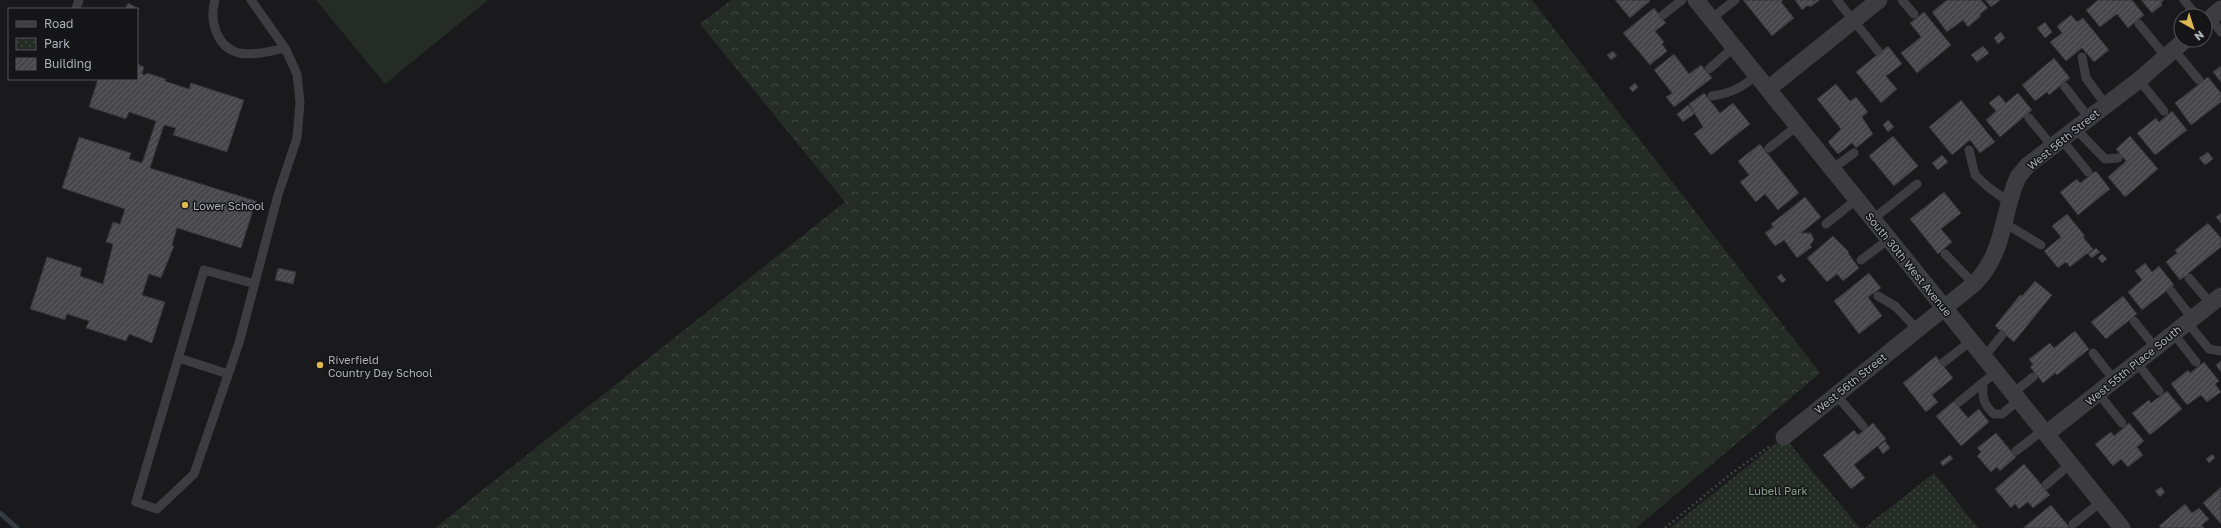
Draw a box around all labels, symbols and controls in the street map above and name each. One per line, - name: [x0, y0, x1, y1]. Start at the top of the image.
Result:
- legend: [8, 8, 138, 80]
- north arrow: [2173, 8, 2213, 48]
- text: Road: [44, 16, 73, 31]
- text: N: [2192, 28, 2207, 44]
- text: Park: [44, 36, 70, 51]
- text: Building: [44, 56, 92, 71]
- street label: West 56th Street: [2024, 106, 2102, 172]
- place label: Lower School: [193, 199, 265, 212]
- marker: Lower School: [180, 200, 190, 210]
- street label: South 30th West Avenue: [1863, 210, 1955, 318]
- street label: West 55th Place South: [2082, 322, 2184, 408]
- street label: West 56th Street: [1811, 350, 1889, 416]
- place label: Riverfield Country Day School: [328, 353, 433, 379]
- marker: Riverfield Country Day School: [315, 360, 325, 370]
- park label: Lubell Park: [1748, 484, 1808, 497]

